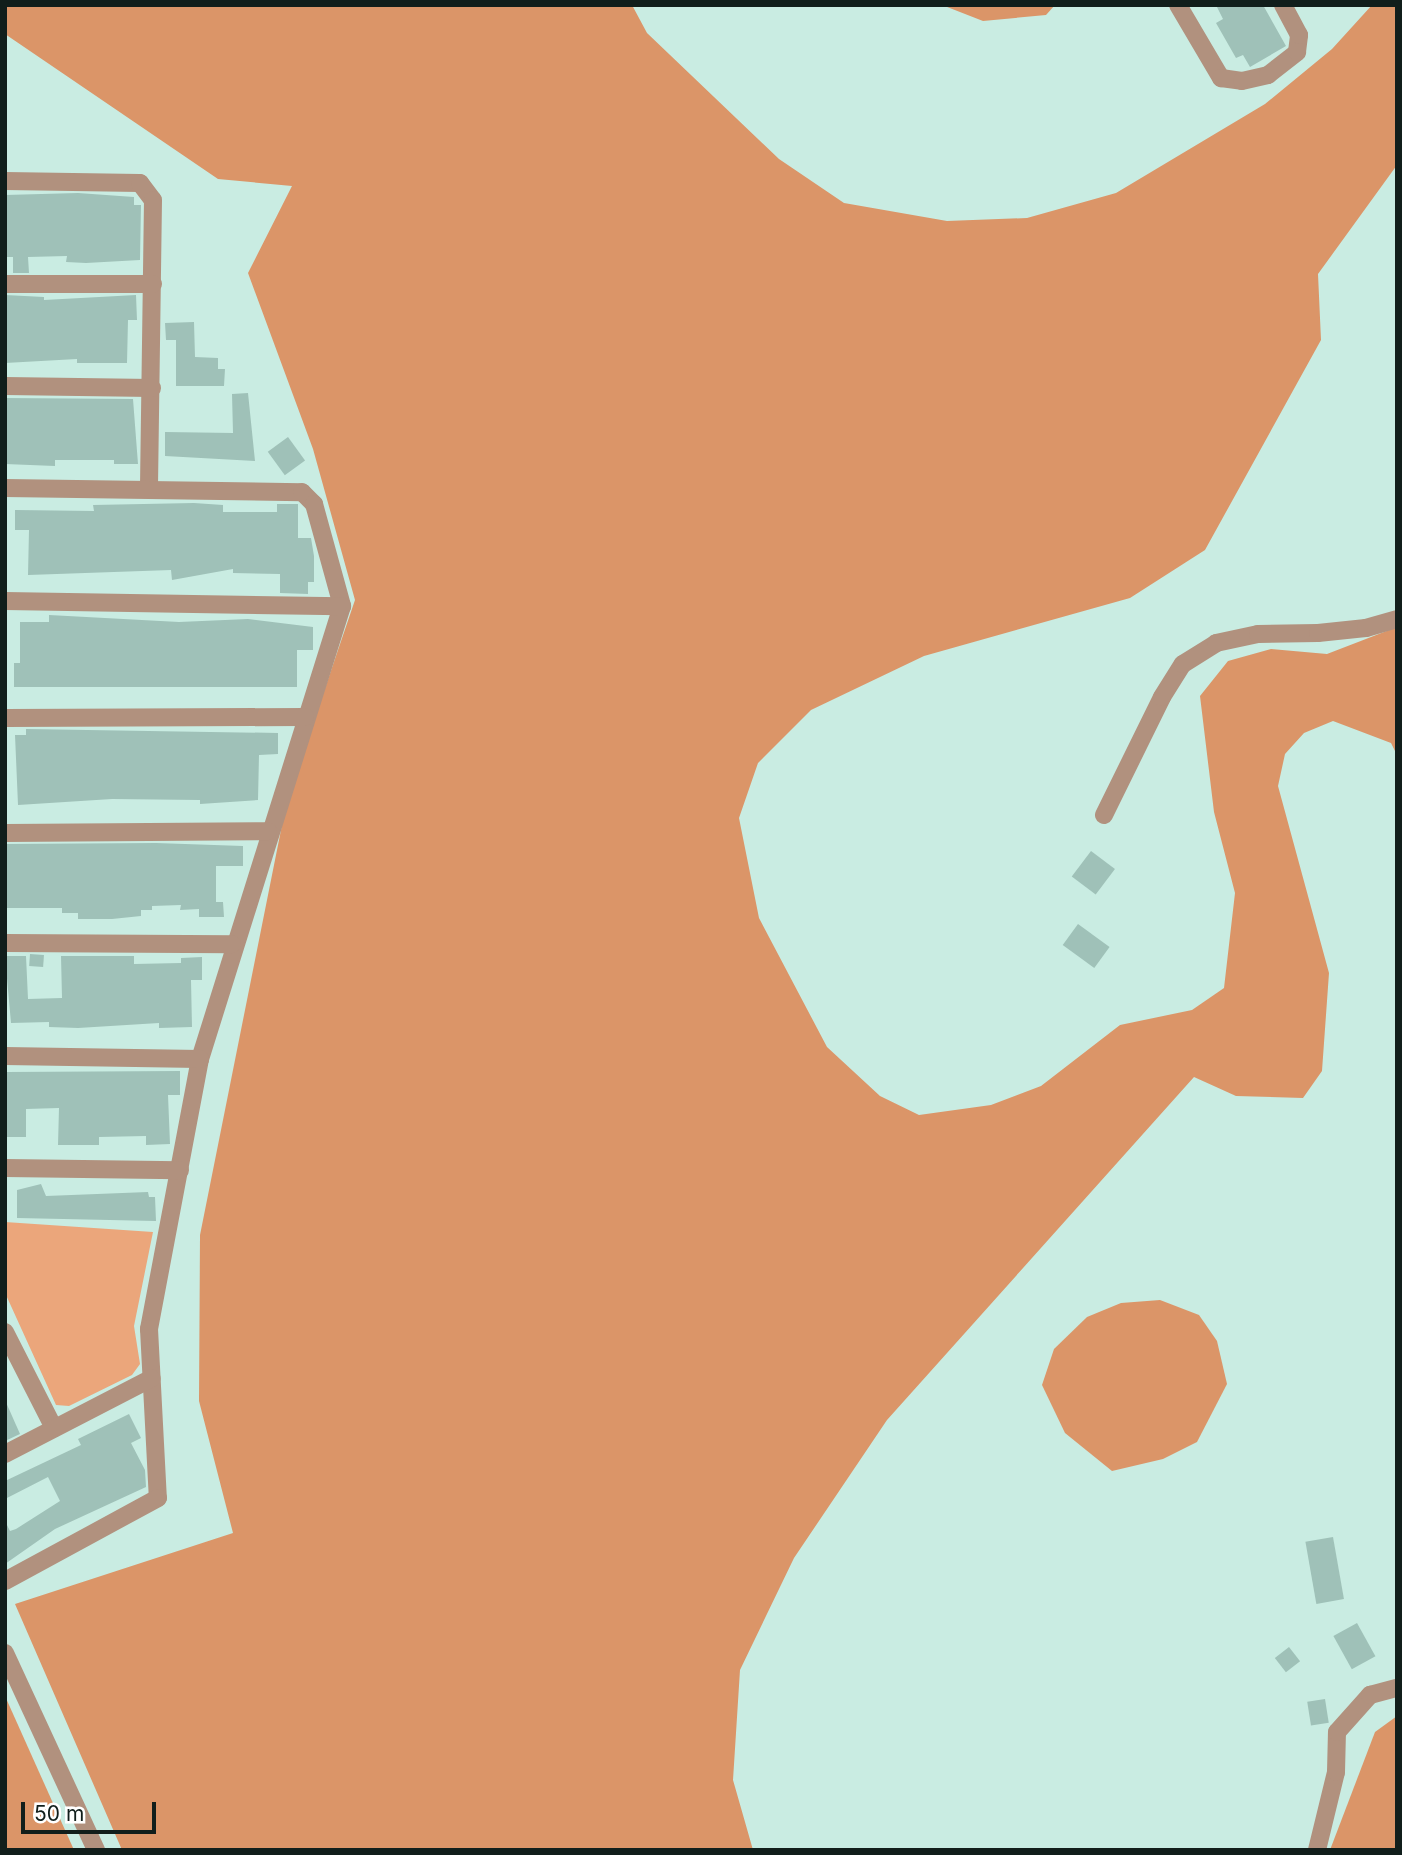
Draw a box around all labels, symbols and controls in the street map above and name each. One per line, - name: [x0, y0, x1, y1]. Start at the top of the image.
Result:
- scale bar: [24, 1788, 159, 1832]
- text: 50 m: [34, 1801, 84, 1826]

